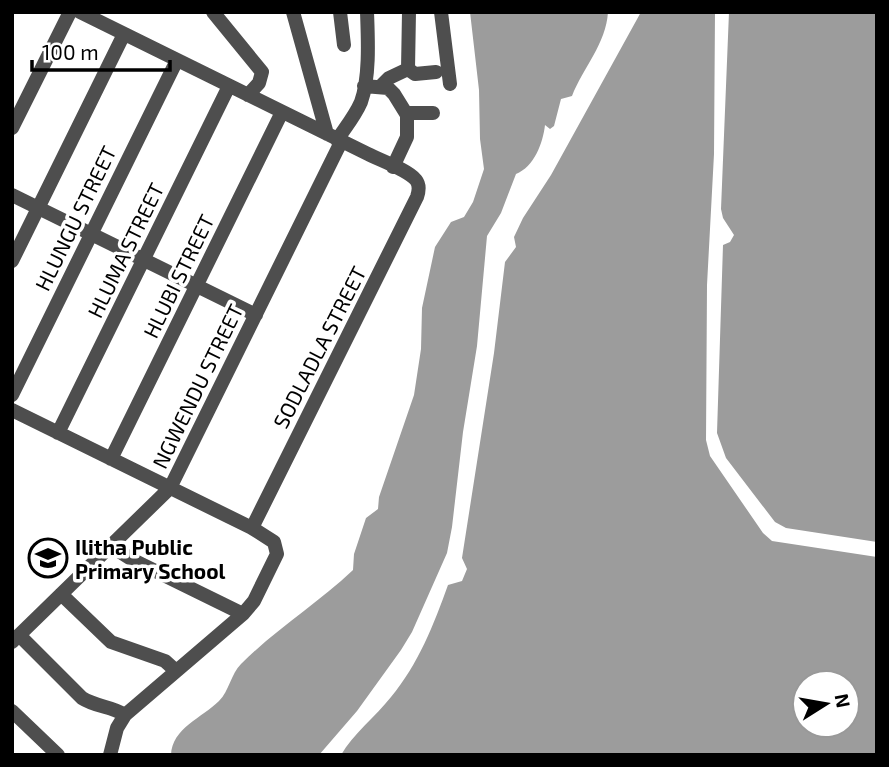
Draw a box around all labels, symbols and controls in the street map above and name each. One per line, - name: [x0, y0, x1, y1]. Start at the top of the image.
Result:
- scale bar: [32, 28, 170, 72]
- text: 100 m: [42, 39, 99, 64]
- street label: HLUNGU STREET: [29, 142, 121, 294]
- street label: HLUMA STREET: [82, 179, 168, 321]
- street label: HLUBI STREET: [137, 210, 219, 342]
- street label: SODLADLA STREET: [267, 262, 371, 432]
- street label: NGWENDU STREET: [146, 300, 248, 472]
- place label: Ilitha Public Primary School: [75, 534, 226, 584]
- school or university icon: Ilitha Public Primary School: [27, 537, 69, 579]
- north arrow: [791, 669, 861, 739]
- text: N: [831, 692, 856, 710]

